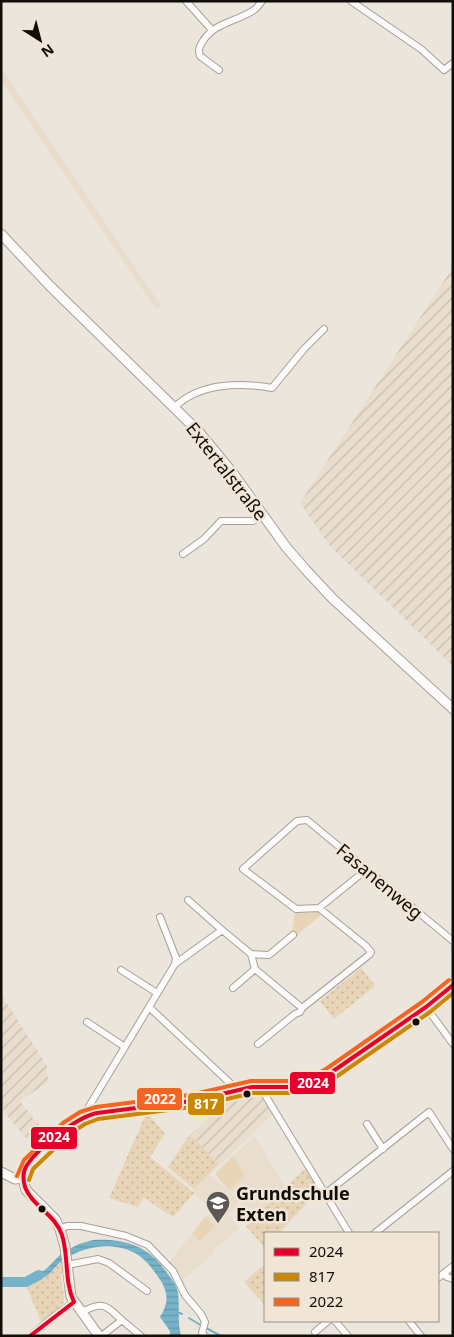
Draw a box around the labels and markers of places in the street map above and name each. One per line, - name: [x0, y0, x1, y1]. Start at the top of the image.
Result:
- unlabelled marker: [411, 1017, 421, 1027]
- unlabelled marker: [242, 1089, 252, 1099]
- place label: Grundschule Exten: [236, 1181, 350, 1226]
- school or university icon: Grundschule Exten: [205, 1190, 231, 1224]
- unlabelled marker: [37, 1204, 47, 1214]

